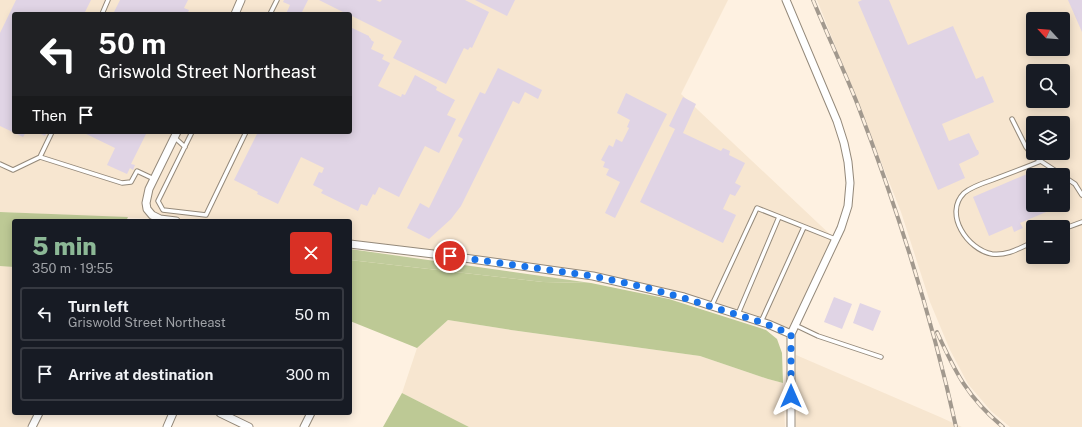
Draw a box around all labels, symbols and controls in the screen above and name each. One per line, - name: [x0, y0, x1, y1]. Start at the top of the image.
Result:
- north arrow: [1026, 12, 1070, 56]
- map controls: [1026, 12, 1070, 264]
- text: 50 m: [98, 27, 166, 60]
- icon: left: [32, 28, 84, 80]
- text: Griswold Street Northeast: [98, 61, 317, 82]
- button: search: [1026, 64, 1070, 108]
- icon: arrive: [75, 104, 97, 126]
- text: Then: [32, 107, 67, 124]
- button: layers: [1026, 116, 1070, 160]
- button: +: [1026, 168, 1070, 212]
- button: −: [1026, 220, 1070, 264]
- text: 5 min: [32, 232, 97, 260]
- button: close: [290, 232, 332, 274]
- pin: [433, 239, 467, 273]
- icon: arrive: [439, 245, 461, 267]
- text: 350 m · 19:55: [32, 261, 113, 276]
- text: Turn left: [68, 298, 129, 315]
- icon: left: [34, 303, 56, 325]
- text: 50 m: [295, 306, 330, 323]
- text: Griswold Street Northeast: [68, 315, 226, 330]
- icon: arrive: [34, 363, 56, 385]
- text: Arrive at destination: [68, 366, 213, 383]
- text: 300 m: [286, 366, 330, 383]
- position arrow: [770, 375, 812, 417]

